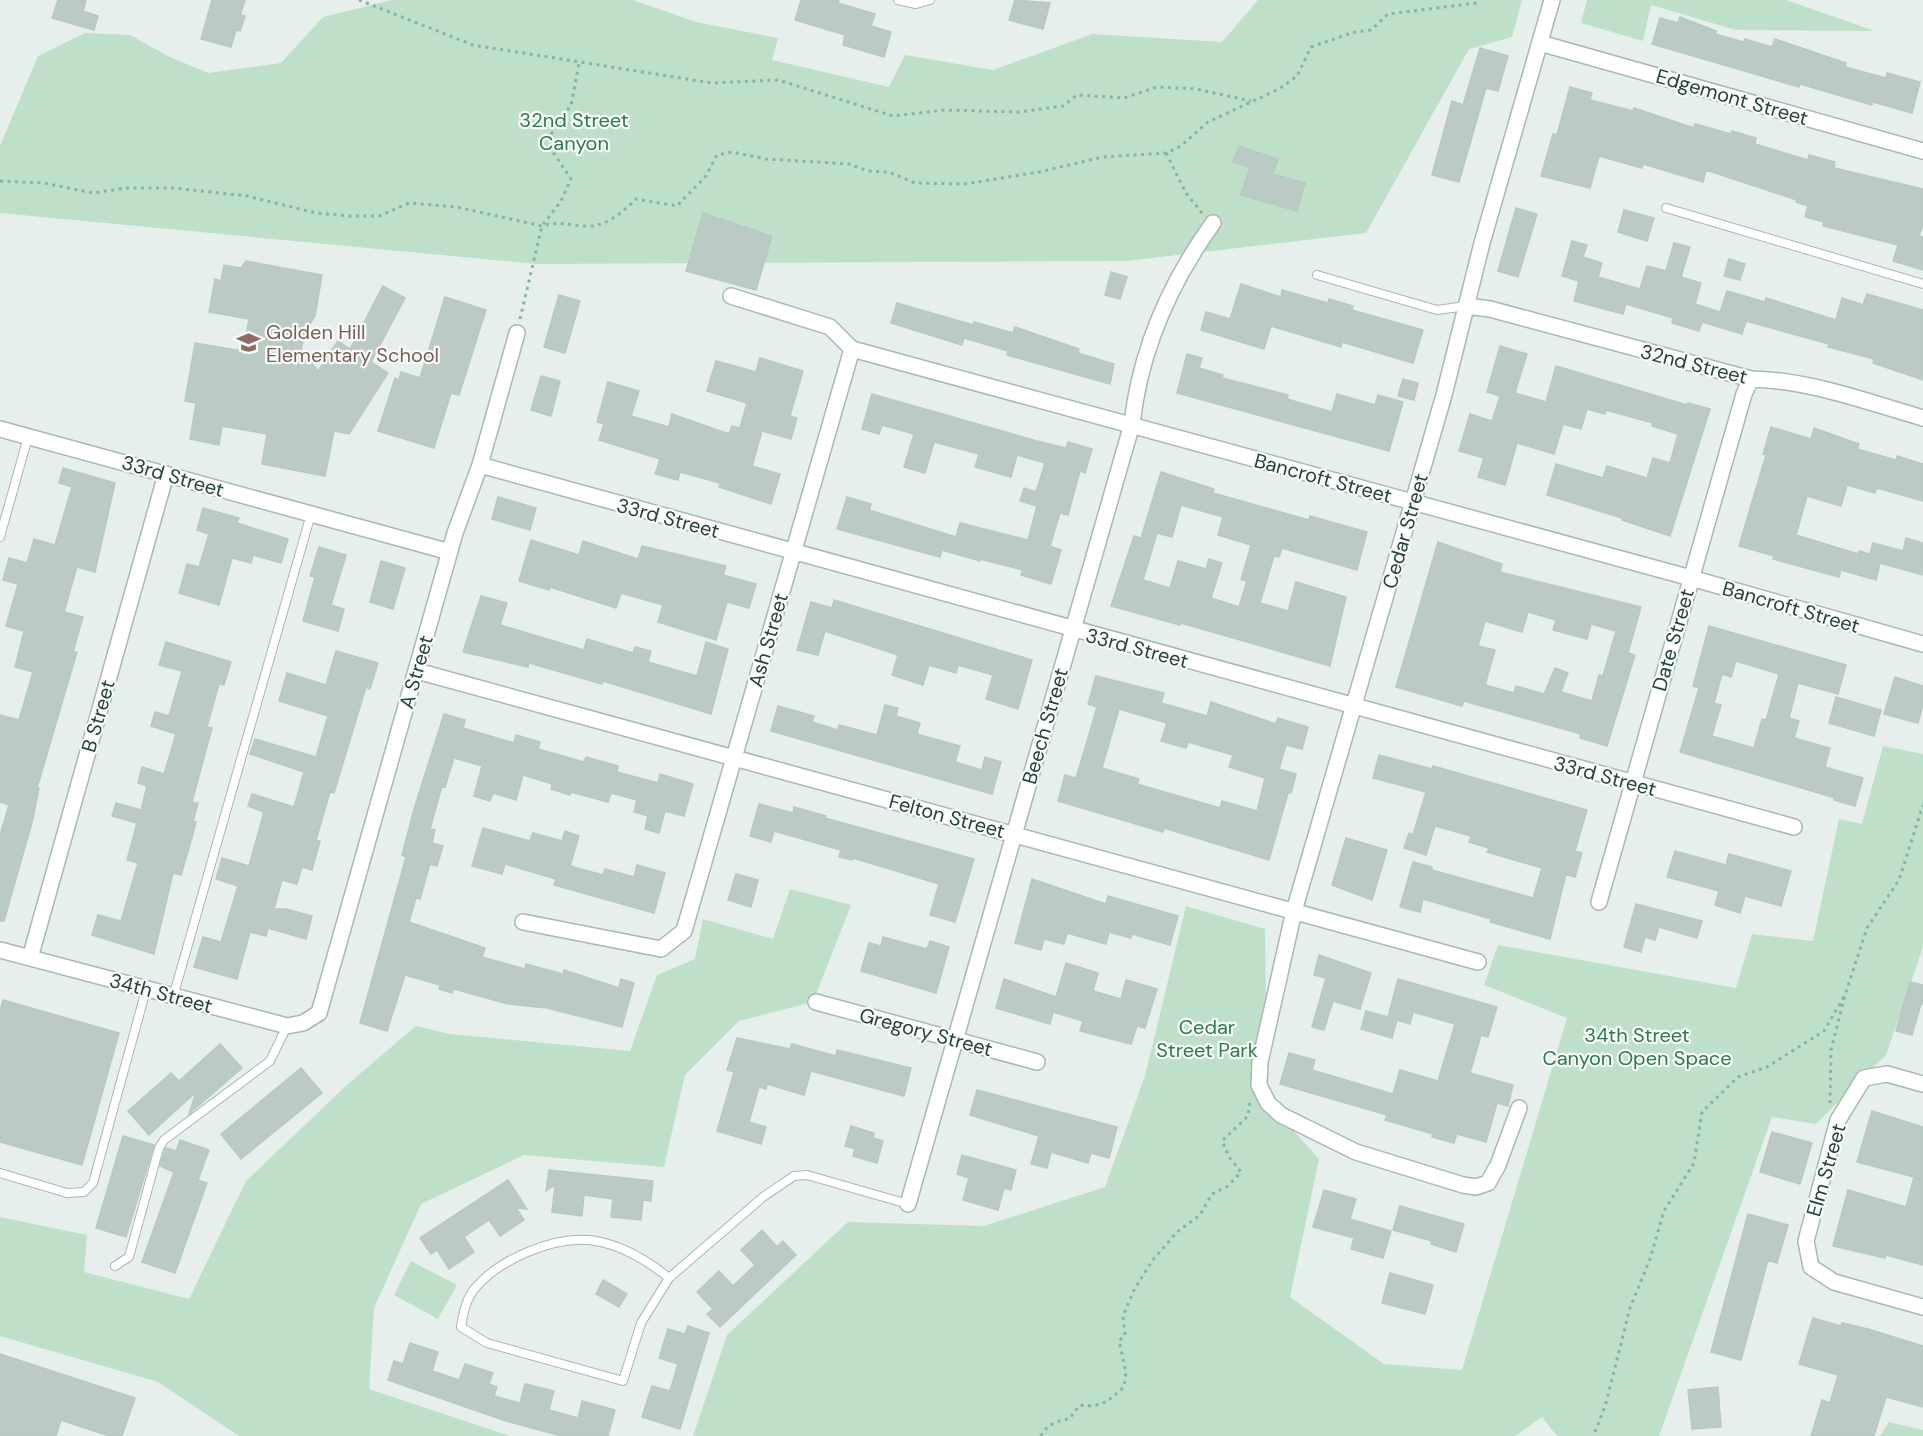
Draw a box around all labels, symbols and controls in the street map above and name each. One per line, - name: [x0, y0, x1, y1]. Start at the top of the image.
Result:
- street label: Edgemont Street: [1653, 63, 1811, 131]
- park label: 32nd Street Canyon: [519, 107, 629, 156]
- place label: Golden Hill Elementary School: [266, 319, 439, 368]
- school or university icon: Golden Hill Elementary School: [235, 330, 261, 356]
- street label: 32nd Street: [1638, 338, 1750, 390]
- street label: Bancroft Street: [1251, 447, 1395, 509]
- street label: 33rd Street: [119, 449, 227, 503]
- street label: Cedar Street: [1376, 470, 1434, 592]
- street label: 33rd Street: [614, 492, 722, 544]
- street label: Bancroft Street: [1719, 575, 1863, 639]
- street label: Date Street: [1646, 586, 1700, 694]
- street label: Ash Street: [742, 590, 794, 690]
- street label: 33rd Street: [1083, 622, 1191, 674]
- street label: A Street: [393, 632, 439, 712]
- street label: Beech Street: [1016, 665, 1074, 787]
- street label: B Street: [75, 677, 121, 755]
- street label: 33rd Street: [1551, 750, 1659, 802]
- street label: Felton Street: [886, 788, 1008, 844]
- street label: 34th Street: [107, 967, 215, 1019]
- street label: Gregory Street: [857, 1002, 995, 1062]
- park label: Cedar Street Park: [1156, 1014, 1258, 1063]
- park label: 34th Street Canyon Open Space: [1542, 1022, 1732, 1071]
- street label: Elm Street: [1800, 1120, 1852, 1220]

